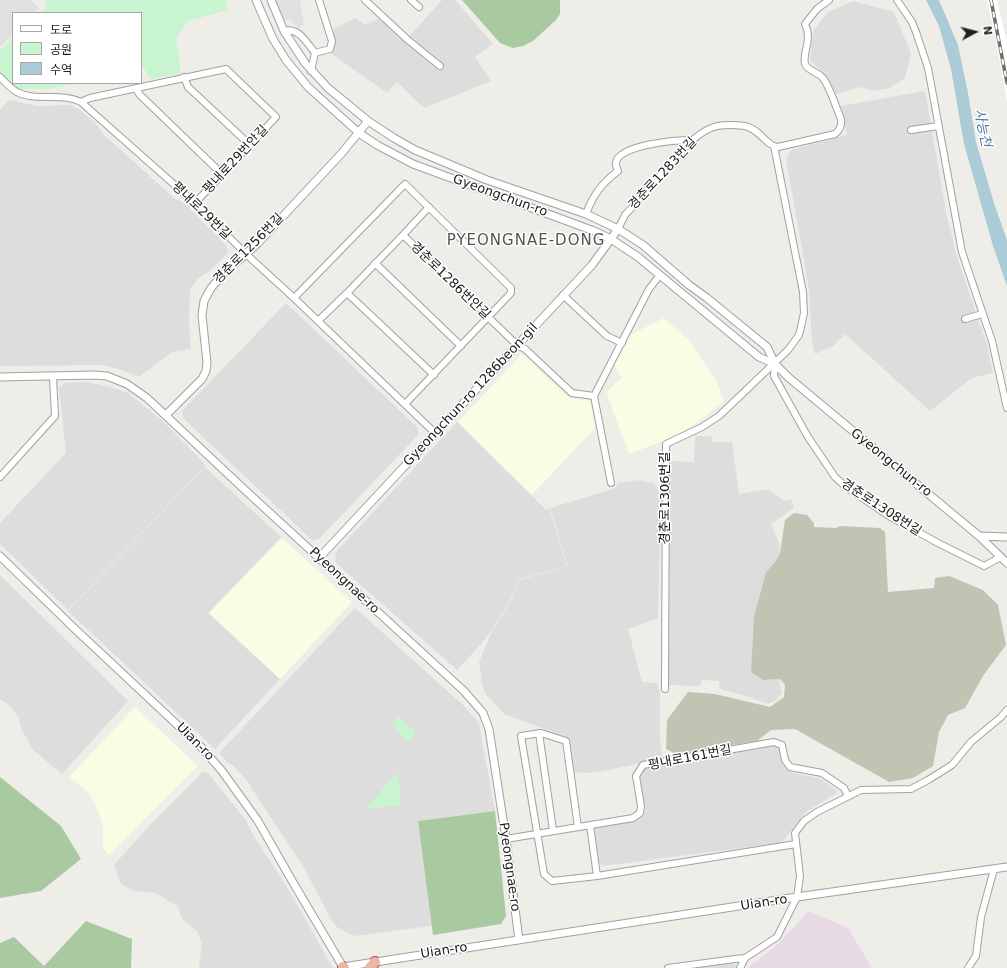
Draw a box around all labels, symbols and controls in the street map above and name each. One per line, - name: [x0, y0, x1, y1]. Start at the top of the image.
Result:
- legend: [12, 12, 142, 84]
- north arrow: [955, 12, 995, 52]
- text: 도로: [50, 23, 72, 37]
- text: N: [980, 25, 994, 36]
- text: 공원: [50, 43, 72, 57]
- text: 수역: [50, 63, 72, 77]
- water label: 사능천: [970, 107, 994, 149]
- street label: 평내로29번안길: [200, 122, 272, 198]
- street label: 경춘로1283번길: [626, 135, 700, 213]
- street label: Gyeongchun-ro: [450, 172, 550, 220]
- street label: 평내로29번길: [168, 179, 234, 243]
- street label: 경춘로1256번길: [211, 211, 287, 287]
- district label: PYEONGNAE-DONG: [447, 232, 605, 250]
- street label: 경춘로1286번안길: [407, 239, 493, 323]
- street label: Gyeongchun-ro 1286beon-gil: [401, 320, 541, 470]
- street label: Gyeongchun-ro: [847, 426, 935, 500]
- street label: 경춘로1306번길: [658, 452, 674, 544]
- street label: 경춘로1308번길: [838, 476, 924, 540]
- street label: Pyeongnae-ro: [306, 545, 382, 617]
- street label: Uian-ro: [173, 720, 217, 764]
- street label: 평내로161번길: [647, 742, 733, 774]
- street label: Pyeongnae-ro: [495, 821, 523, 913]
- street label: Uian-ro: [740, 892, 788, 914]
- street label: Uian-ro: [420, 940, 468, 962]

